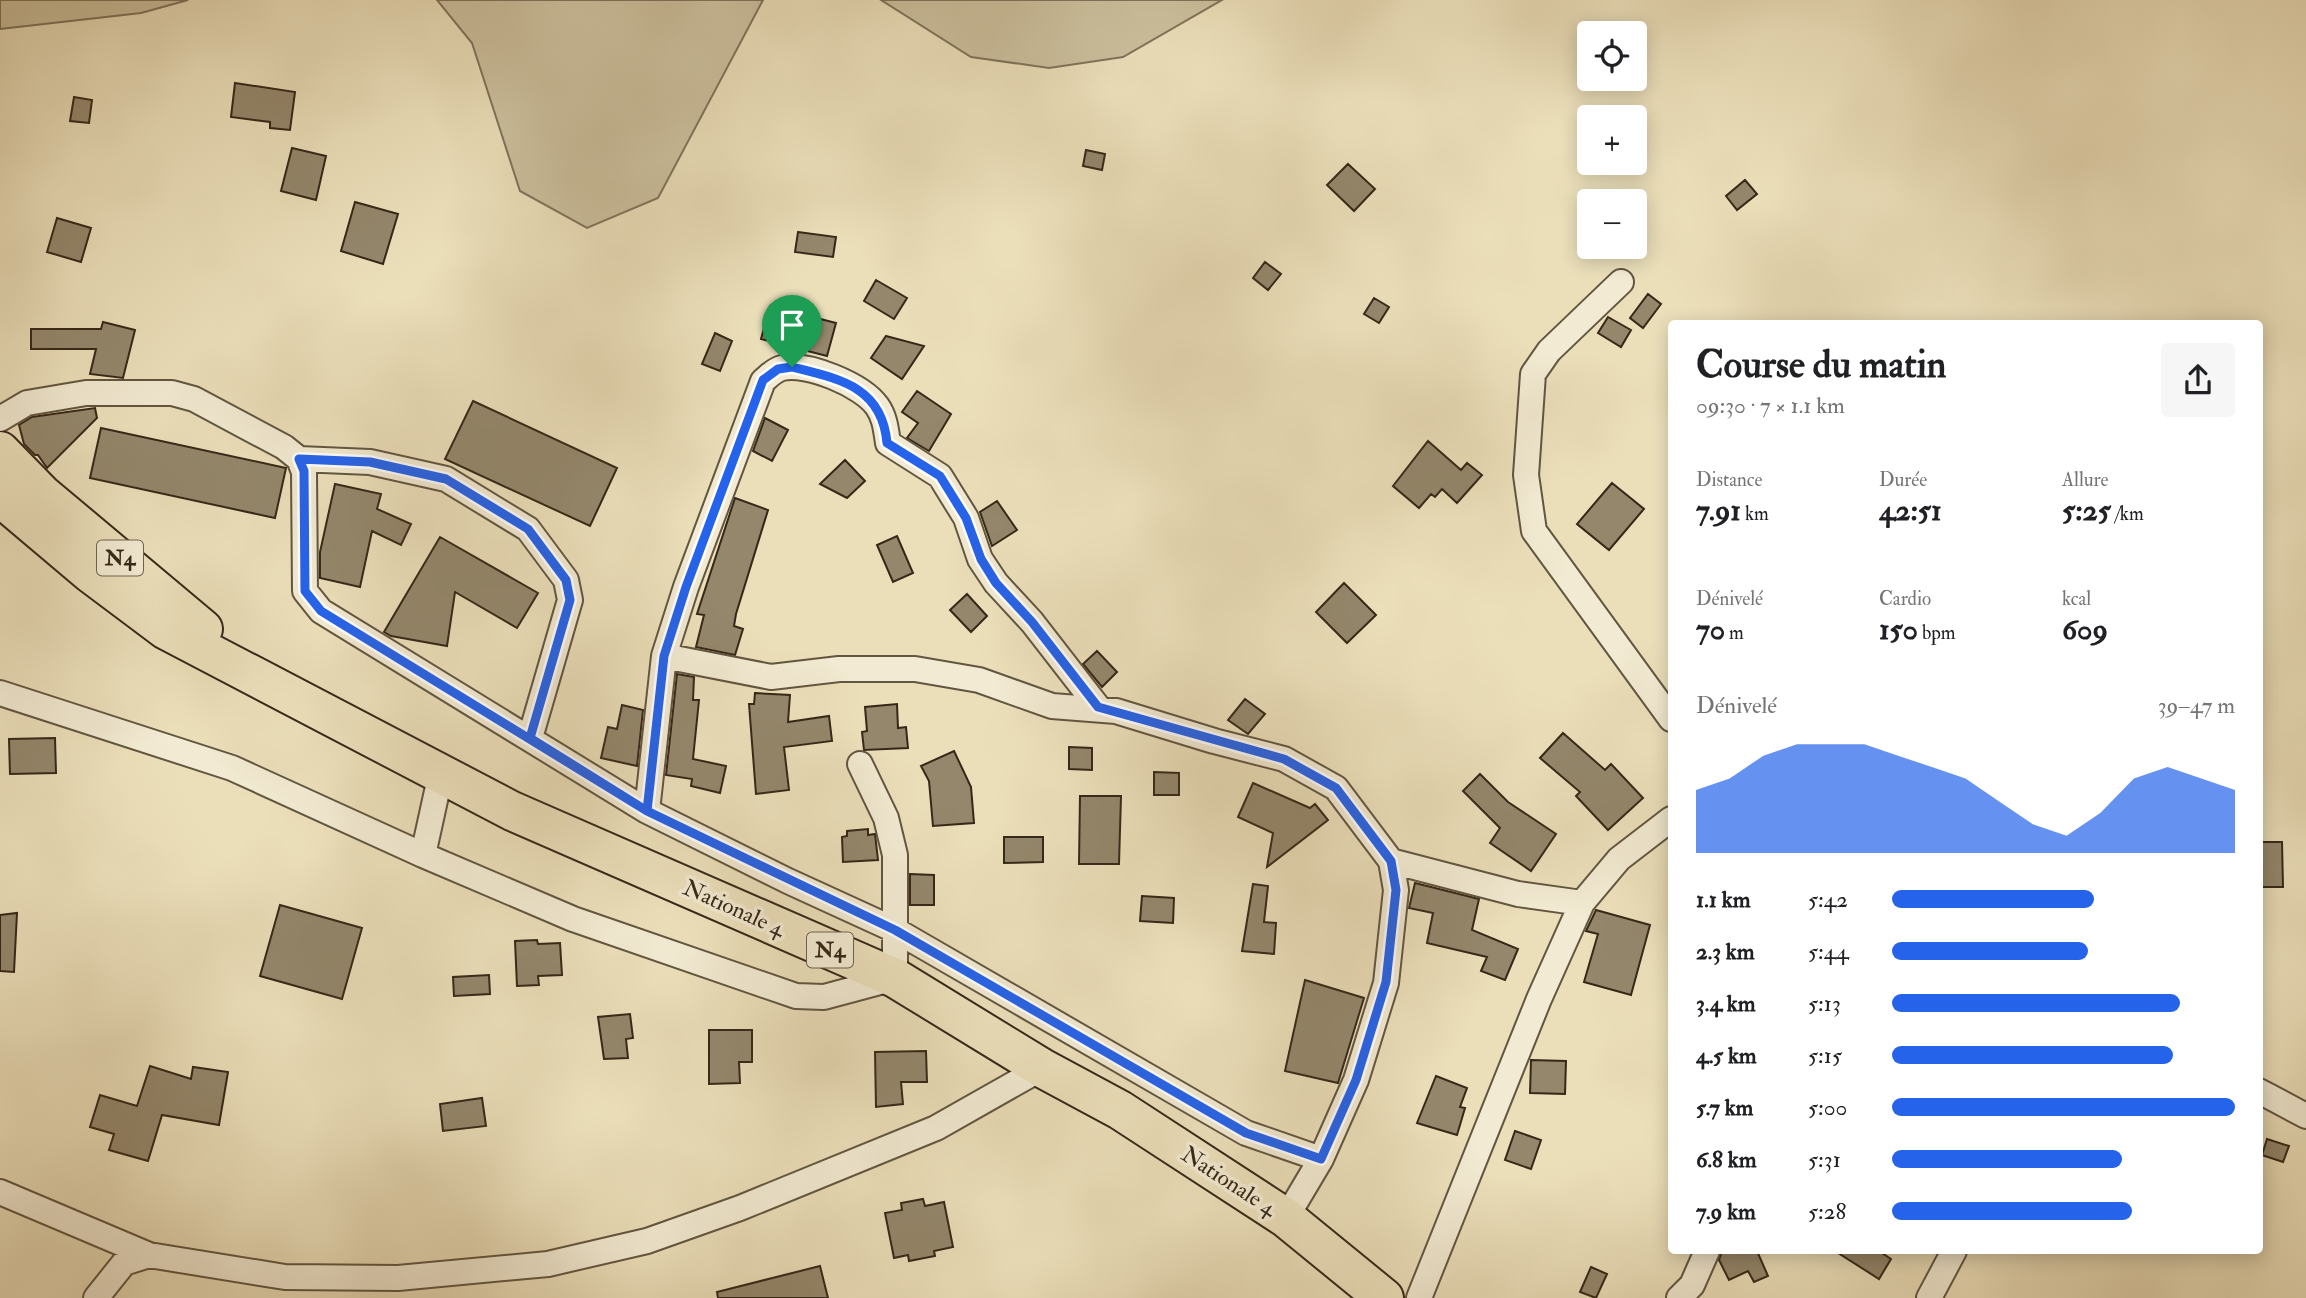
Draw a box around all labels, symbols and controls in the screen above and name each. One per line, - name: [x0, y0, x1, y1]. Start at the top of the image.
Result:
- map controls: [1577, 21, 1647, 259]
- button: locate: [1577, 21, 1647, 91]
- button: +: [1577, 105, 1647, 175]
- button: −: [1577, 189, 1647, 259]
- pin: [762, 295, 822, 367]
- icon: arrive: [773, 306, 811, 344]
- text: Course du matin: [1696, 341, 1946, 389]
- button: share: [2161, 343, 2235, 417]
- text: 09:30 · 7 × 1.1 km: [1696, 391, 1845, 420]
- text: Distance: [1696, 468, 1762, 492]
- text: Durée: [1879, 468, 1927, 492]
- text: Allure: [2062, 468, 2109, 492]
- text: 7.91: [1696, 492, 1741, 529]
- text: 42:51: [1879, 492, 1942, 529]
- text: 5:25: [2062, 492, 2111, 529]
- text: km: [1741, 502, 1769, 526]
- text: /km: [2111, 502, 2144, 526]
- road number: N4: [97, 540, 143, 576]
- text: Dénivelé: [1696, 587, 1763, 611]
- text: Cardio: [1879, 587, 1931, 611]
- text: kcal: [2062, 587, 2091, 611]
- text: 70: [1696, 611, 1725, 648]
- text: 150: [1879, 611, 1918, 648]
- text: 609: [2062, 611, 2108, 648]
- text: m: [1725, 621, 1744, 645]
- text: bpm: [1918, 621, 1956, 645]
- text: Dénivelé: [1696, 691, 1777, 720]
- text: 39–47 m: [2158, 691, 2235, 720]
- street label: Nationale 4: [679, 873, 791, 944]
- text: 1.1 km: [1696, 885, 1751, 914]
- text: 5:42: [1808, 885, 1848, 914]
- road number: N4: [807, 932, 853, 968]
- text: 2.3 km: [1696, 937, 1755, 966]
- text: 5:44: [1808, 937, 1849, 966]
- text: 3.4 km: [1696, 989, 1756, 1018]
- text: 5:13: [1808, 989, 1841, 1018]
- text: 4.5 km: [1696, 1041, 1757, 1070]
- text: 5:15: [1808, 1041, 1842, 1070]
- text: 5.7 km: [1696, 1093, 1753, 1122]
- text: 5:00: [1808, 1093, 1847, 1122]
- street label: Nationale 4: [1176, 1139, 1284, 1223]
- text: 6.8 km: [1696, 1145, 1756, 1174]
- text: 5:31: [1808, 1145, 1841, 1174]
- text: 7.9 km: [1696, 1197, 1756, 1226]
- text: 5:28: [1808, 1197, 1846, 1226]

